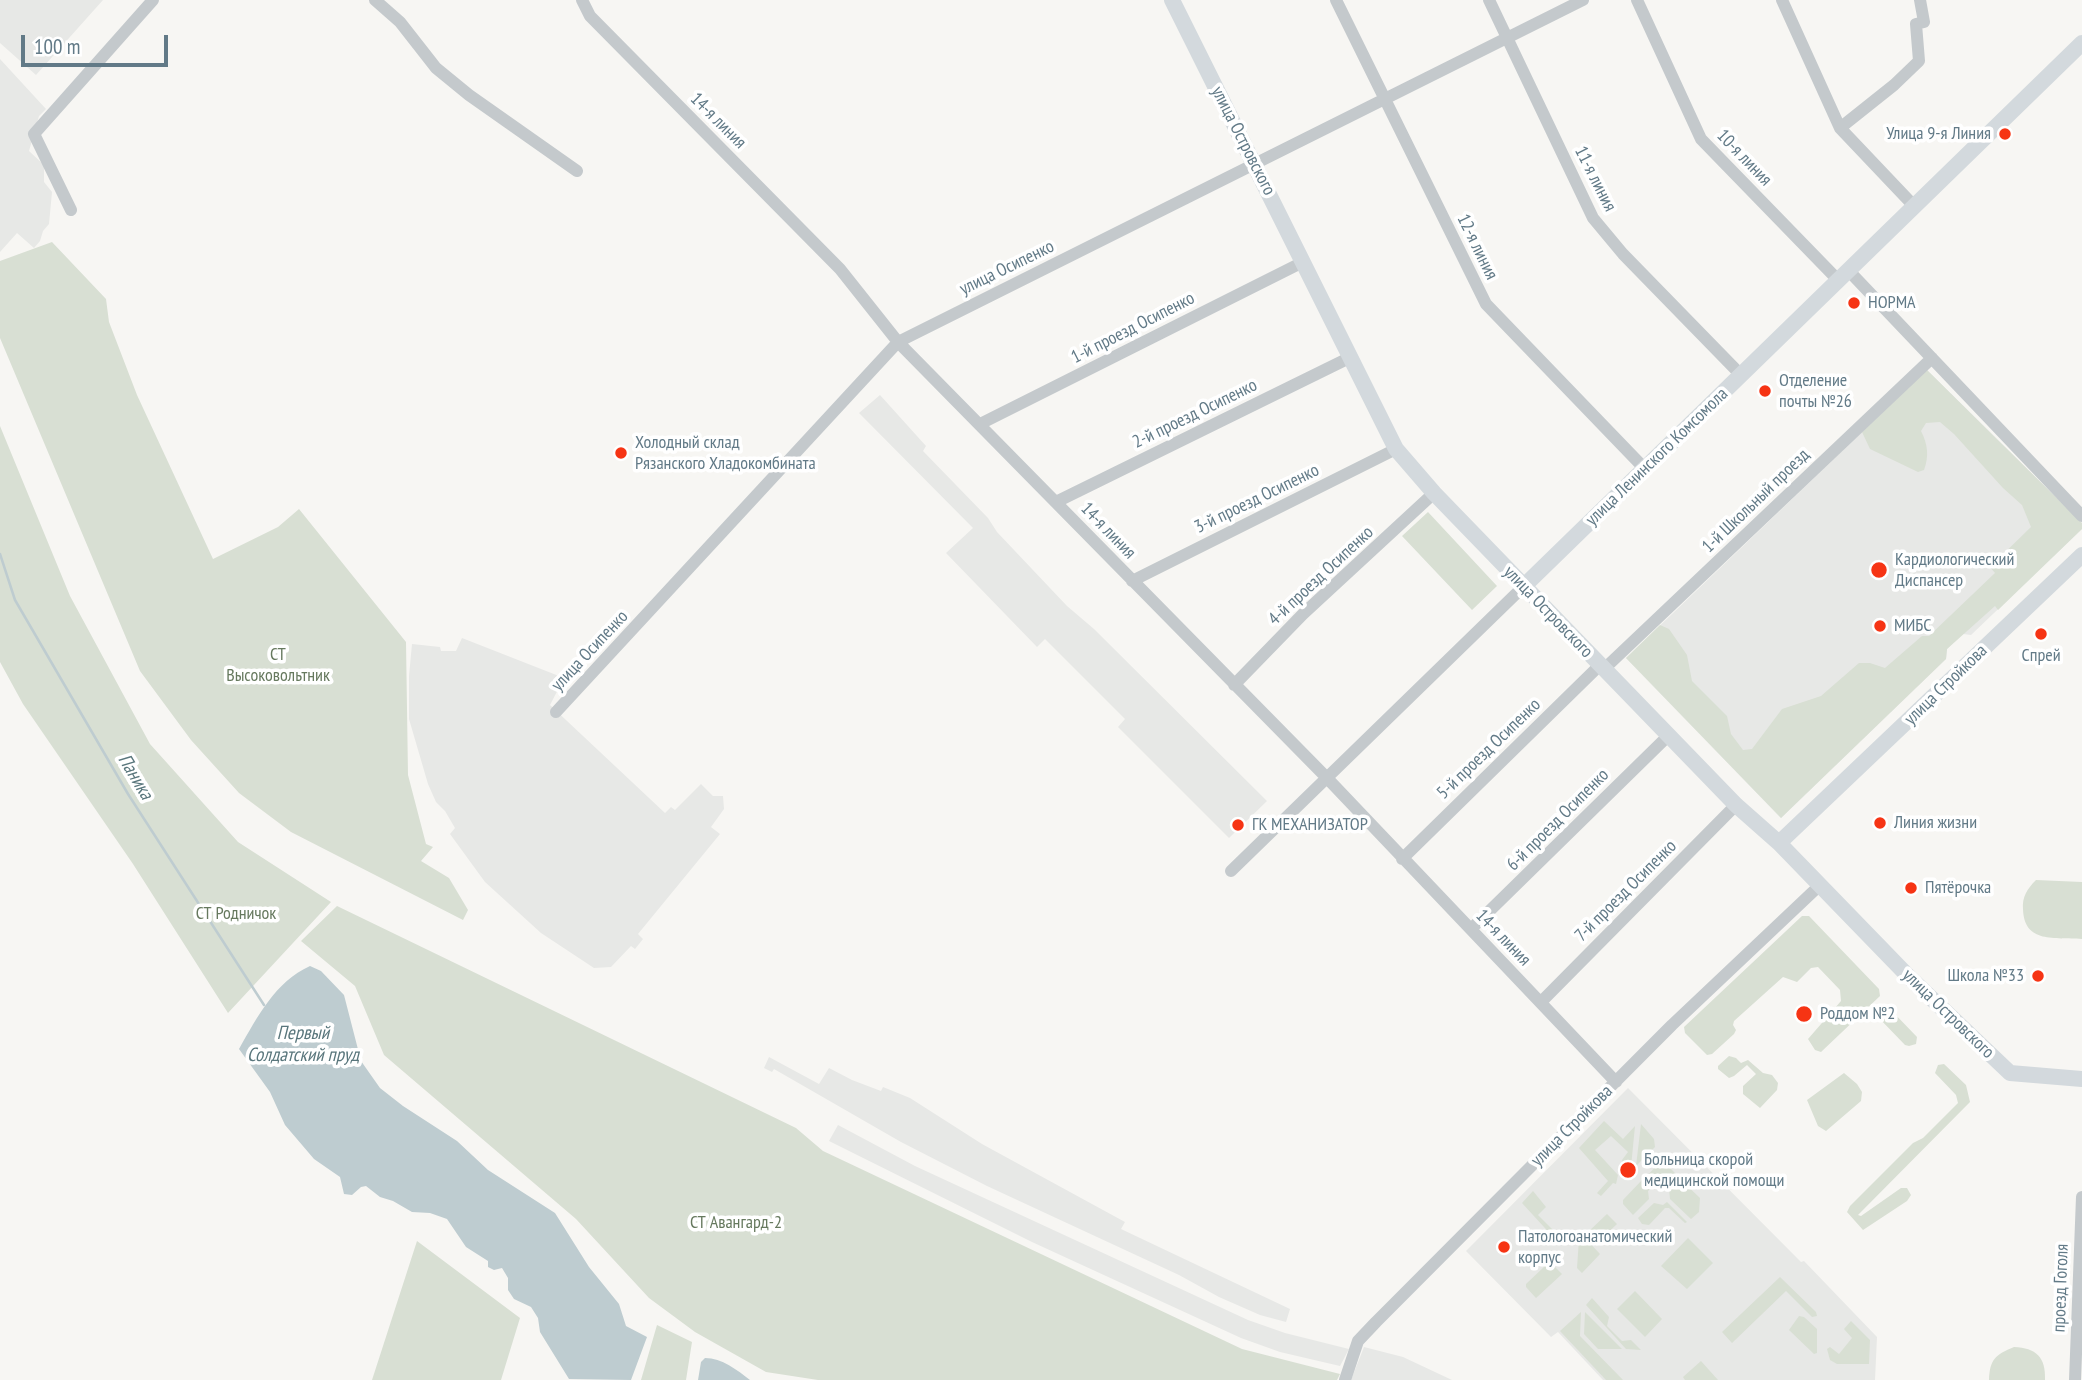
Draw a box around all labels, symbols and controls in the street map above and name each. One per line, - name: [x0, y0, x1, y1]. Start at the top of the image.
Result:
- scale bar: [24, 21, 172, 65]
- text: 100 m: [34, 33, 80, 60]
- street label: улица Островского: [1206, 83, 1280, 199]
- street label: 14-я линия: [686, 89, 750, 153]
- place label: Улица 9-я Линия: [1886, 123, 1991, 145]
- street label: 10-я линия: [1712, 125, 1776, 191]
- marker: Улица 9-я Линия: [1997, 126, 2013, 142]
- street label: 11-я линия: [1569, 143, 1621, 215]
- street label: 12-я линия: [1452, 211, 1502, 283]
- street label: улица Осипенко: [956, 236, 1058, 300]
- street label: 1-й проезд Осипенко: [1068, 288, 1198, 368]
- place label: НОРМА: [1868, 292, 1916, 314]
- marker: НОРМА: [1846, 295, 1862, 311]
- place label: Отделение почты №26: [1779, 370, 1852, 412]
- street label: 2-й проезд Осипенко: [1129, 375, 1261, 453]
- marker: Отделение почты №26: [1757, 383, 1773, 399]
- street label: улица Ленинского Комсомола: [1581, 384, 1733, 530]
- place label: Холодный склад Рязанского Хладокомбината: [635, 432, 816, 474]
- street label: 1-й Школьный проезд: [1698, 444, 1814, 558]
- marker: Холодный склад Рязанского Хладокомбината: [613, 445, 629, 461]
- street label: 3-й проезд Осипенко: [1191, 460, 1323, 538]
- street label: 14-я линия: [1076, 498, 1140, 564]
- street label: 4-й проезд Осипенко: [1264, 522, 1378, 630]
- place label: Кардиологический Диспансер: [1895, 549, 2014, 592]
- marker: Кардиологический Диспансер: [1869, 560, 1889, 580]
- street label: улица Островского: [1499, 562, 1597, 662]
- street label: улица Осипенко: [547, 606, 633, 696]
- place label: МИБС: [1894, 615, 1932, 637]
- marker: МИБС: [1872, 618, 1888, 634]
- marker: Спрей: [2033, 626, 2049, 642]
- street label: улица Стройкова: [1900, 640, 1992, 730]
- park label: СТ Высоковольтник: [226, 644, 330, 686]
- place label: Спрей: [2021, 645, 2061, 667]
- street label: 5-й проезд Осипенко: [1433, 694, 1545, 804]
- water label: Паника: [113, 750, 157, 804]
- street label: 6-й проезд Осипенко: [1502, 764, 1614, 876]
- place label: Линия жизни: [1894, 812, 1977, 834]
- place label: ГК МЕХАНИЗАТОР: [1252, 814, 1368, 836]
- marker: Линия жизни: [1872, 815, 1888, 831]
- marker: ГК МЕХАНИЗАТОР: [1230, 817, 1246, 833]
- street label: 7-й проезд Осипенко: [1571, 836, 1681, 946]
- place label: Пятёрочка: [1925, 877, 1991, 899]
- marker: Пятёрочка: [1903, 880, 1919, 896]
- park label: СТ Родничок: [196, 903, 276, 925]
- street label: 14-я линия: [1471, 905, 1535, 971]
- street label: улица Островского: [1898, 965, 1998, 1063]
- place label: Школа №33: [1947, 965, 2024, 987]
- marker: Школа №33: [2030, 968, 2046, 984]
- place label: Роддом №2: [1820, 1003, 1895, 1025]
- marker: Роддом №2: [1794, 1004, 1814, 1024]
- water label: Первый Солдатский пруд: [247, 1023, 359, 1067]
- street label: улица Стройкова: [1527, 1081, 1617, 1171]
- place label: Больница скорой медицинской помощи: [1644, 1149, 1784, 1192]
- marker: Больница скорой медицинской помощи: [1618, 1160, 1638, 1180]
- park label: СТ Авангард-2: [690, 1212, 782, 1234]
- place label: Патологоанатомический корпус: [1518, 1226, 1672, 1268]
- marker: Патологоанатомический корпус: [1496, 1239, 1512, 1255]
- street label: проезд Гоголя: [2049, 1243, 2073, 1333]

